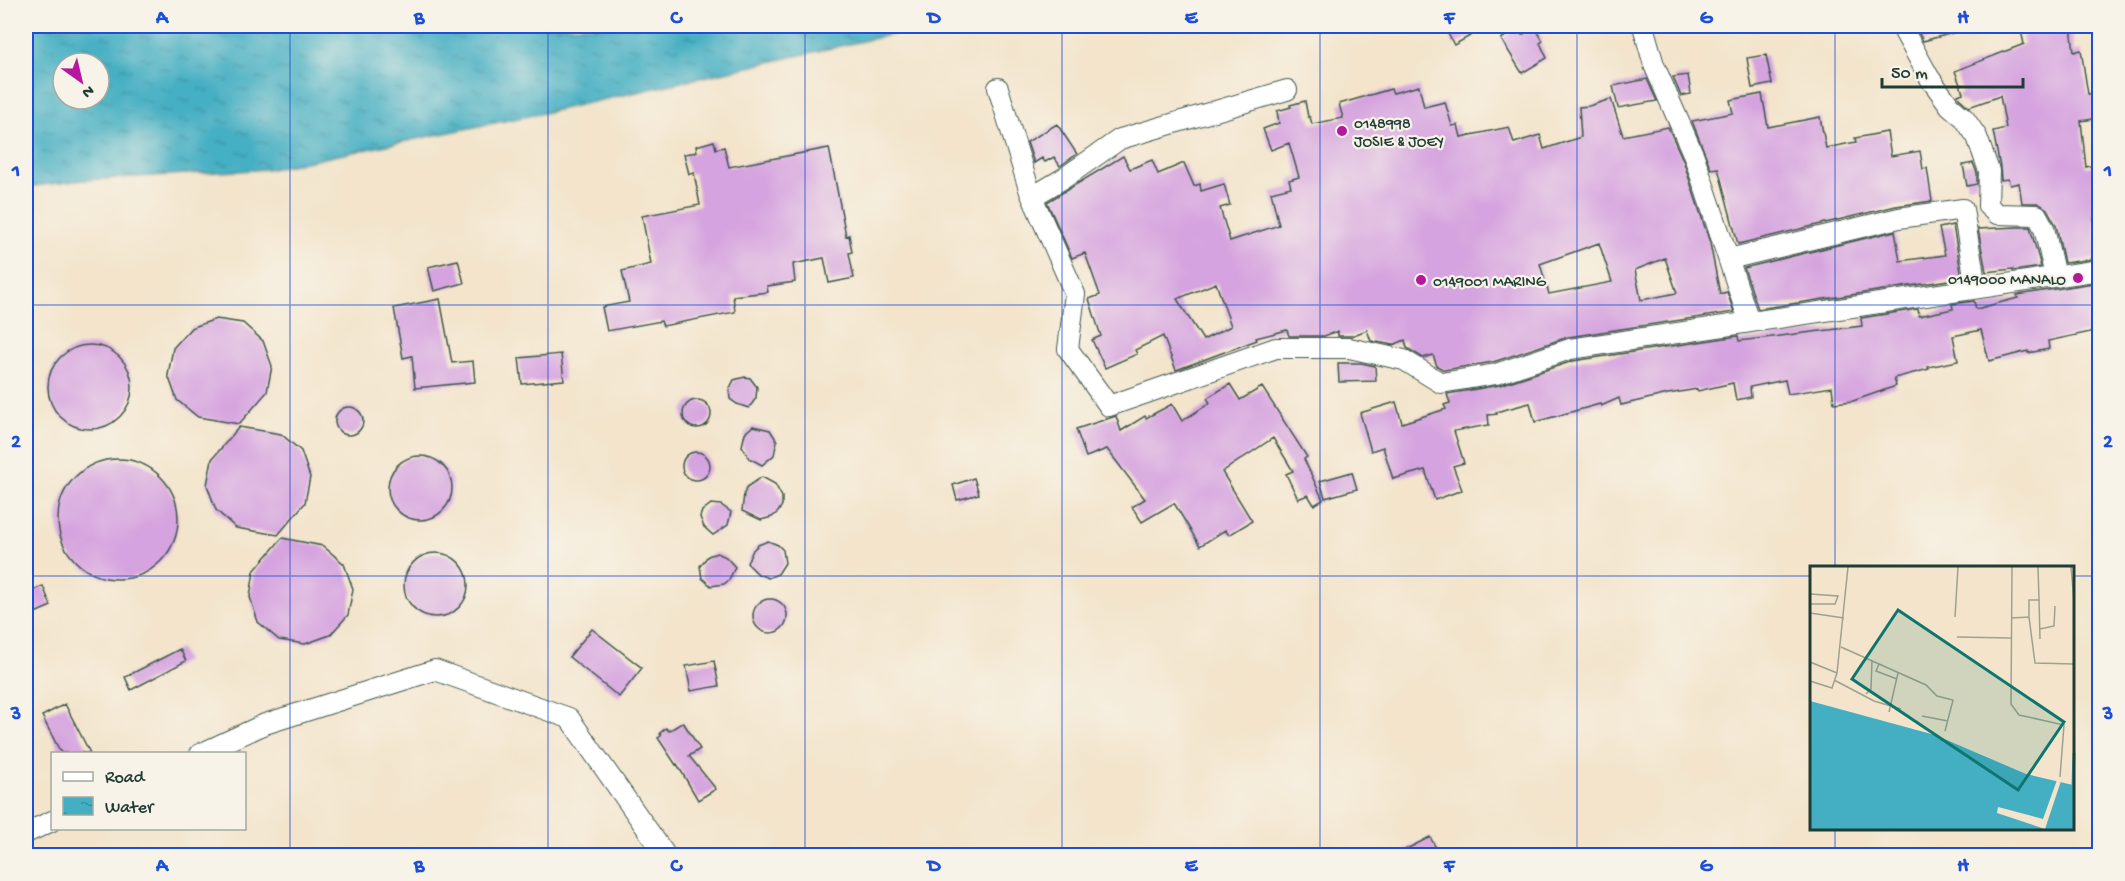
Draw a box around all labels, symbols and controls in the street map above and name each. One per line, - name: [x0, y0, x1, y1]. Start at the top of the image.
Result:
- text: A: [155, 8, 170, 31]
- text: B: [413, 8, 425, 31]
- text: C: [670, 8, 684, 31]
- text: D: [925, 8, 941, 31]
- text: E: [1185, 8, 1199, 31]
- text: F: [1443, 8, 1456, 31]
- text: G: [1700, 8, 1714, 31]
- text: H: [1957, 8, 1969, 31]
- north arrow: [51, 51, 111, 111]
- scale bar: [1882, 51, 2023, 89]
- text: 50 m: [1891, 64, 1928, 85]
- text: N: [77, 80, 97, 102]
- place label: 0148998 JOSIE & JOEY: [1354, 116, 1444, 153]
- marker: 0148998 JOSIE & JOEY: [1335, 124, 1349, 138]
- text: 1: [11, 161, 20, 184]
- text: 1: [2103, 161, 2112, 184]
- marker: 0149000 MANALO: [2071, 271, 2085, 285]
- place label: 0149000 MANALO: [1948, 272, 2066, 291]
- marker: 0149001 MARING: [1414, 273, 1428, 287]
- place label: 0149001 MARING: [1433, 274, 1547, 293]
- text: 2: [11, 432, 21, 455]
- text: 2: [2103, 432, 2113, 455]
- inset map: [1810, 566, 2074, 830]
- text: 3: [10, 704, 21, 727]
- text: 3: [2102, 704, 2113, 727]
- legend: [51, 752, 246, 830]
- text: Road: [105, 768, 146, 789]
- text: Water: [105, 798, 155, 819]
- text: A: [155, 856, 170, 879]
- text: B: [413, 856, 425, 879]
- text: C: [670, 856, 684, 879]
- text: D: [925, 856, 941, 879]
- text: E: [1185, 856, 1199, 879]
- text: F: [1443, 856, 1456, 879]
- text: G: [1700, 856, 1714, 879]
- text: H: [1957, 856, 1969, 879]

